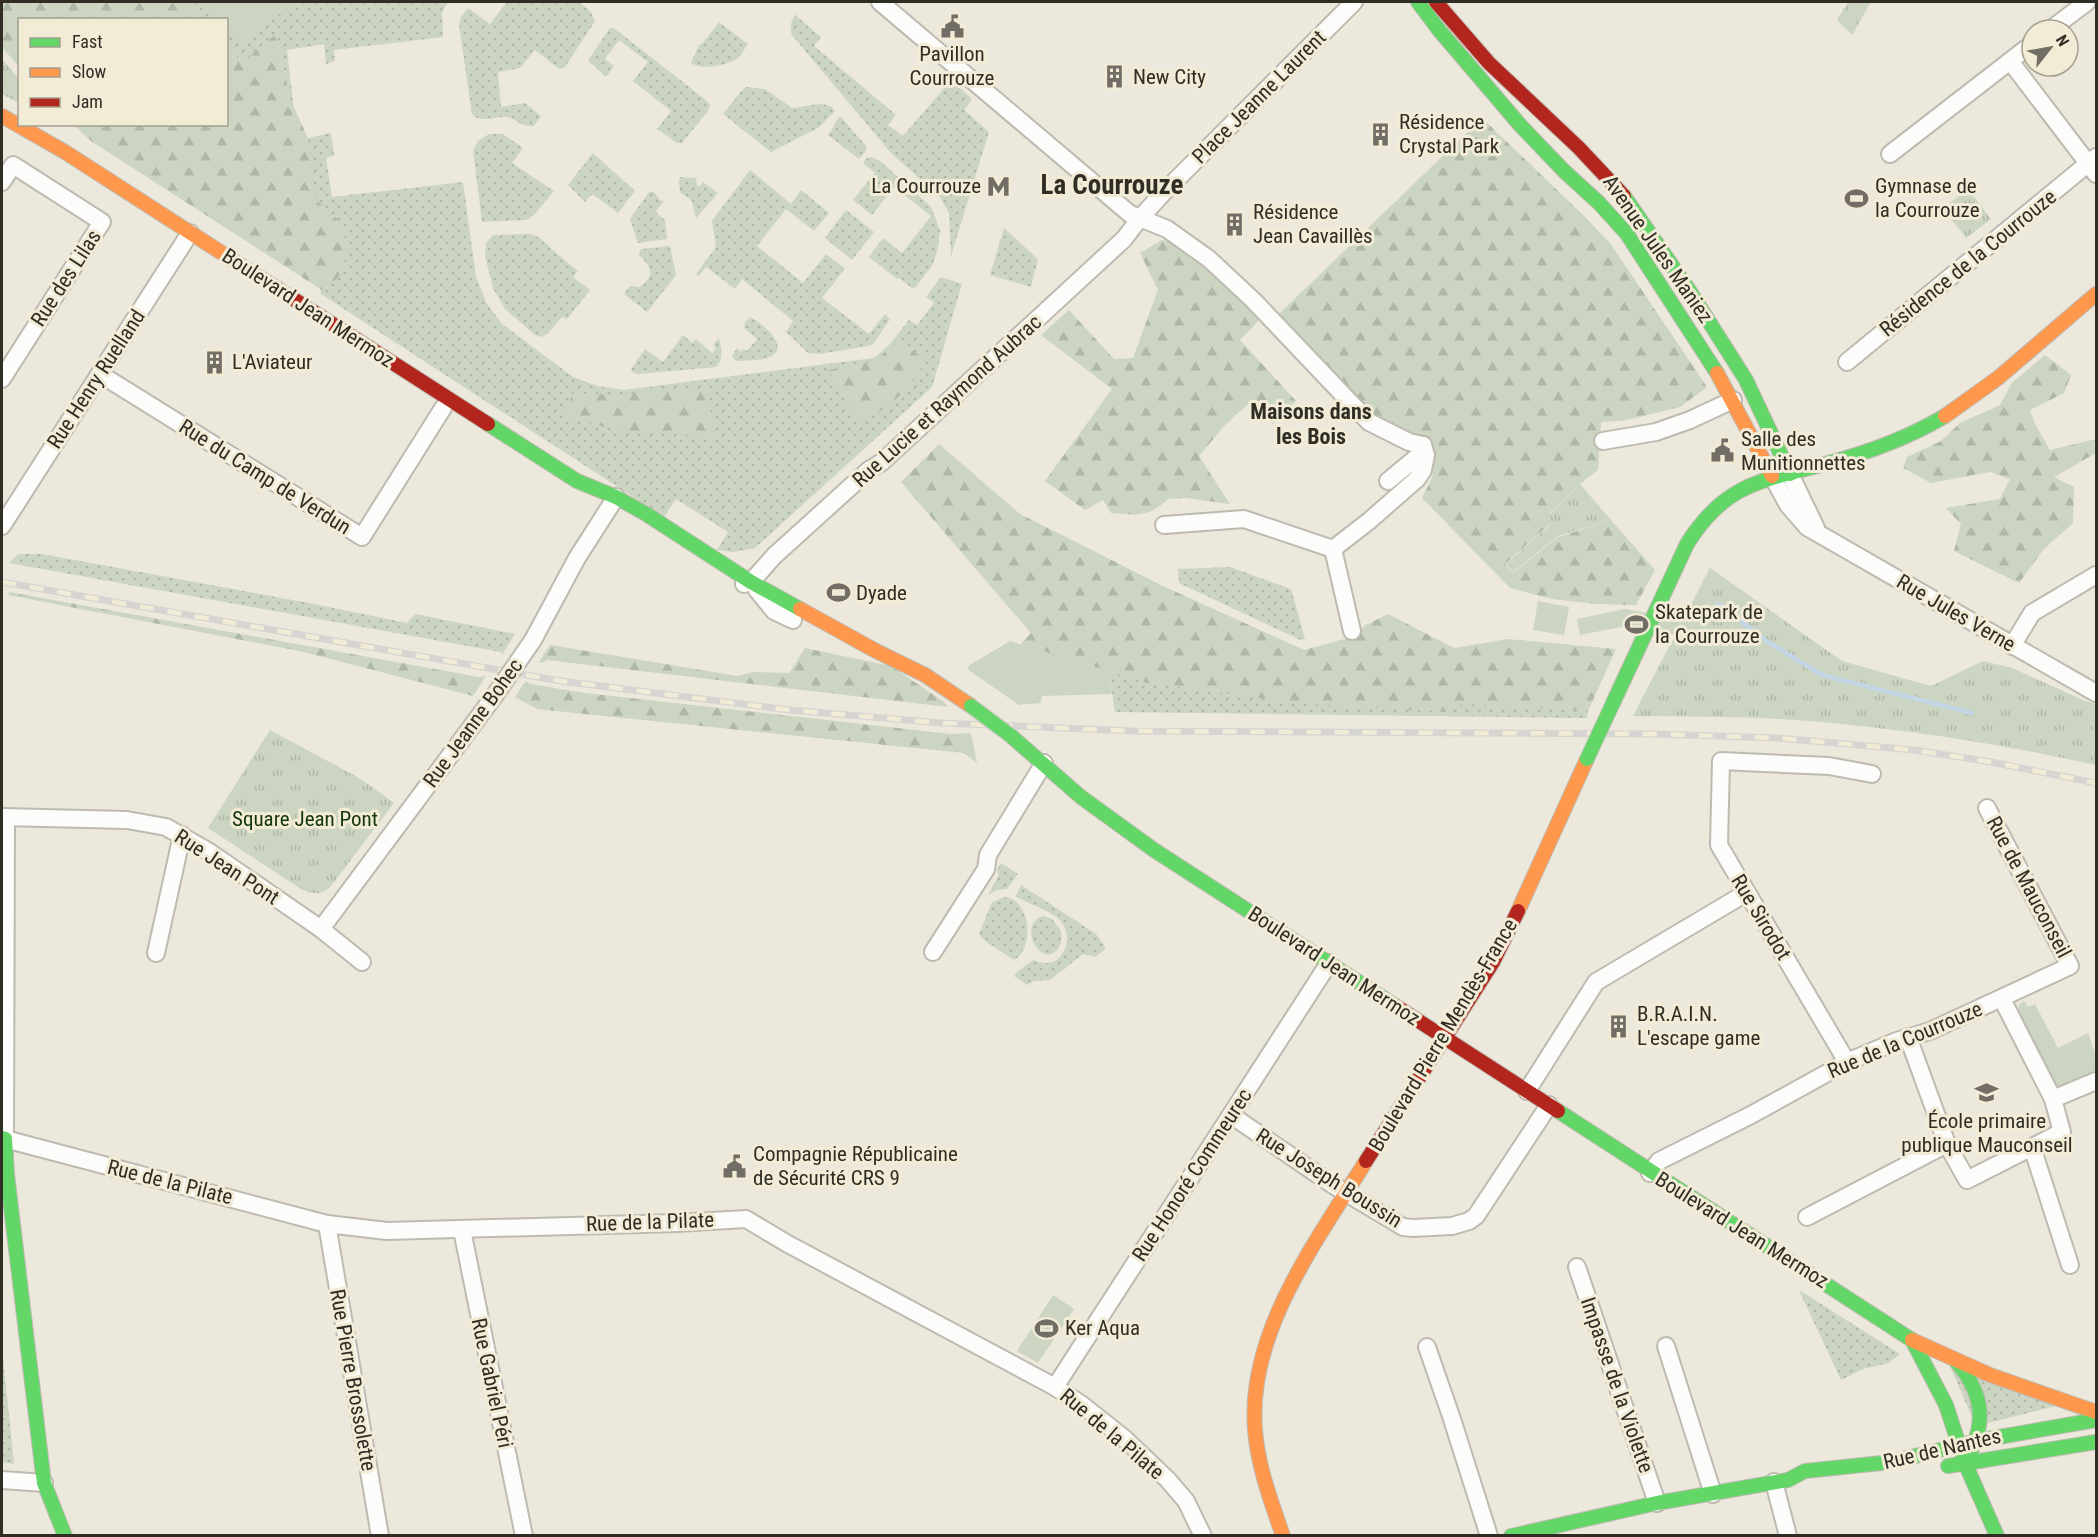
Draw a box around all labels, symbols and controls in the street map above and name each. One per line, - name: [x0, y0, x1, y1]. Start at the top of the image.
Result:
- public building icon: Pavillon Courrouze: [939, 13, 965, 39]
- legend: [18, 18, 228, 126]
- north arrow: [2020, 18, 2080, 78]
- street label: Place Jeanne Laurent: [1187, 25, 1331, 169]
- text: Fast: [72, 31, 103, 52]
- text: N: [2052, 31, 2073, 50]
- place label: Pavillon Courrouze: [910, 42, 995, 90]
- text: Slow: [72, 61, 107, 82]
- building icon: New City: [1102, 64, 1128, 90]
- place label: New City: [1133, 65, 1206, 89]
- text: Jam: [72, 91, 103, 112]
- place label: Résidence Crystal Park: [1399, 110, 1500, 158]
- building icon: Résidence Crystal Park: [1368, 121, 1394, 147]
- district label: La Courrouze: [1041, 169, 1184, 201]
- street label: Avenue Jules Maniez: [1598, 171, 1718, 327]
- metro station icon: La Courrouze: [986, 173, 1012, 199]
- place label: La Courrouze: [871, 174, 981, 198]
- place label: Gymnase de la Courrouze: [1875, 174, 1980, 222]
- street label: Résidence de la Courrouze: [1875, 184, 2061, 341]
- sports icon: Gymnase de la Courrouze: [1844, 185, 1870, 211]
- place label: Résidence Jean Cavaillès: [1253, 200, 1373, 248]
- building icon: Résidence Jean Cavaillès: [1222, 211, 1248, 237]
- street label: Rue des Lilas: [26, 225, 106, 331]
- street label: Boulevard Jean Mermoz: [218, 244, 398, 372]
- street label: Rue Henry Ruelland: [42, 305, 150, 453]
- street label: Rue Lucie et Raymond Aubrac: [848, 310, 1046, 492]
- building icon: L'Aviateur: [201, 349, 227, 375]
- place label: L'Aviateur: [232, 350, 313, 374]
- district label: Maisons dans les Bois: [1250, 399, 1372, 449]
- street label: Rue du Camp de Verdun: [175, 414, 355, 540]
- place label: Salle des Munitionnettes: [1741, 427, 1866, 475]
- public building icon: Salle des Munitionnettes: [1710, 438, 1736, 464]
- street label: Rue Jules Verne: [1892, 569, 2020, 657]
- sports icon: Dyade: [825, 580, 851, 606]
- place label: Dyade: [856, 581, 907, 605]
- place label: Skatepark de la Courrouze: [1655, 600, 1763, 648]
- sports icon: Skatepark de la Courrouze: [1624, 611, 1650, 637]
- street label: Rue Jeanne Bohec: [418, 654, 528, 792]
- park label: Square Jean Pont: [232, 807, 378, 831]
- street label: Rue de Mauconseil: [1982, 812, 2076, 962]
- street label: Rue Jean Pont: [170, 824, 284, 910]
- street label: Rue Sirodot: [1726, 870, 1796, 964]
- street label: Boulevard Jean Mermoz: [1244, 902, 1424, 1030]
- street label: Boulevard Pierre Mendès-France: [1364, 914, 1522, 1156]
- street label: Rue de la Courrouze: [1824, 997, 1986, 1083]
- place label: B.R.A.I.N. L'escape game: [1637, 1002, 1760, 1050]
- building icon: B.R.A.I.N. L'escape game: [1606, 1013, 1632, 1039]
- school or university icon: École primaire publique Mauconseil: [1974, 1080, 2000, 1106]
- street label: Rue Honoré Commeurec: [1127, 1084, 1257, 1266]
- place label: École primaire publique Mauconseil: [1901, 1109, 2073, 1157]
- street label: Rue Joseph Boussin: [1252, 1123, 1406, 1233]
- place label: Compagnie Républicaine de Sécurité CRS 9: [753, 1142, 958, 1190]
- public building icon: Compagnie Républicaine de Sécurité CRS 9: [722, 1153, 748, 1179]
- street label: Rue de la Pilate: [105, 1155, 235, 1209]
- street label: Boulevard Jean Mermoz: [1651, 1167, 1833, 1293]
- street label: Rue de la Pilate: [586, 1208, 715, 1236]
- street label: Rue Pierre Brossolette: [325, 1287, 381, 1473]
- street label: Impasse de la Violette: [1576, 1294, 1658, 1476]
- sports icon: Ker Aqua: [1034, 1315, 1060, 1341]
- street label: Rue Gabriel Péri: [467, 1316, 517, 1450]
- place label: Ker Aqua: [1065, 1316, 1140, 1340]
- street label: Rue de la Pilate: [1055, 1384, 1169, 1484]
- street label: Rue de Nantes: [1881, 1424, 2003, 1474]

